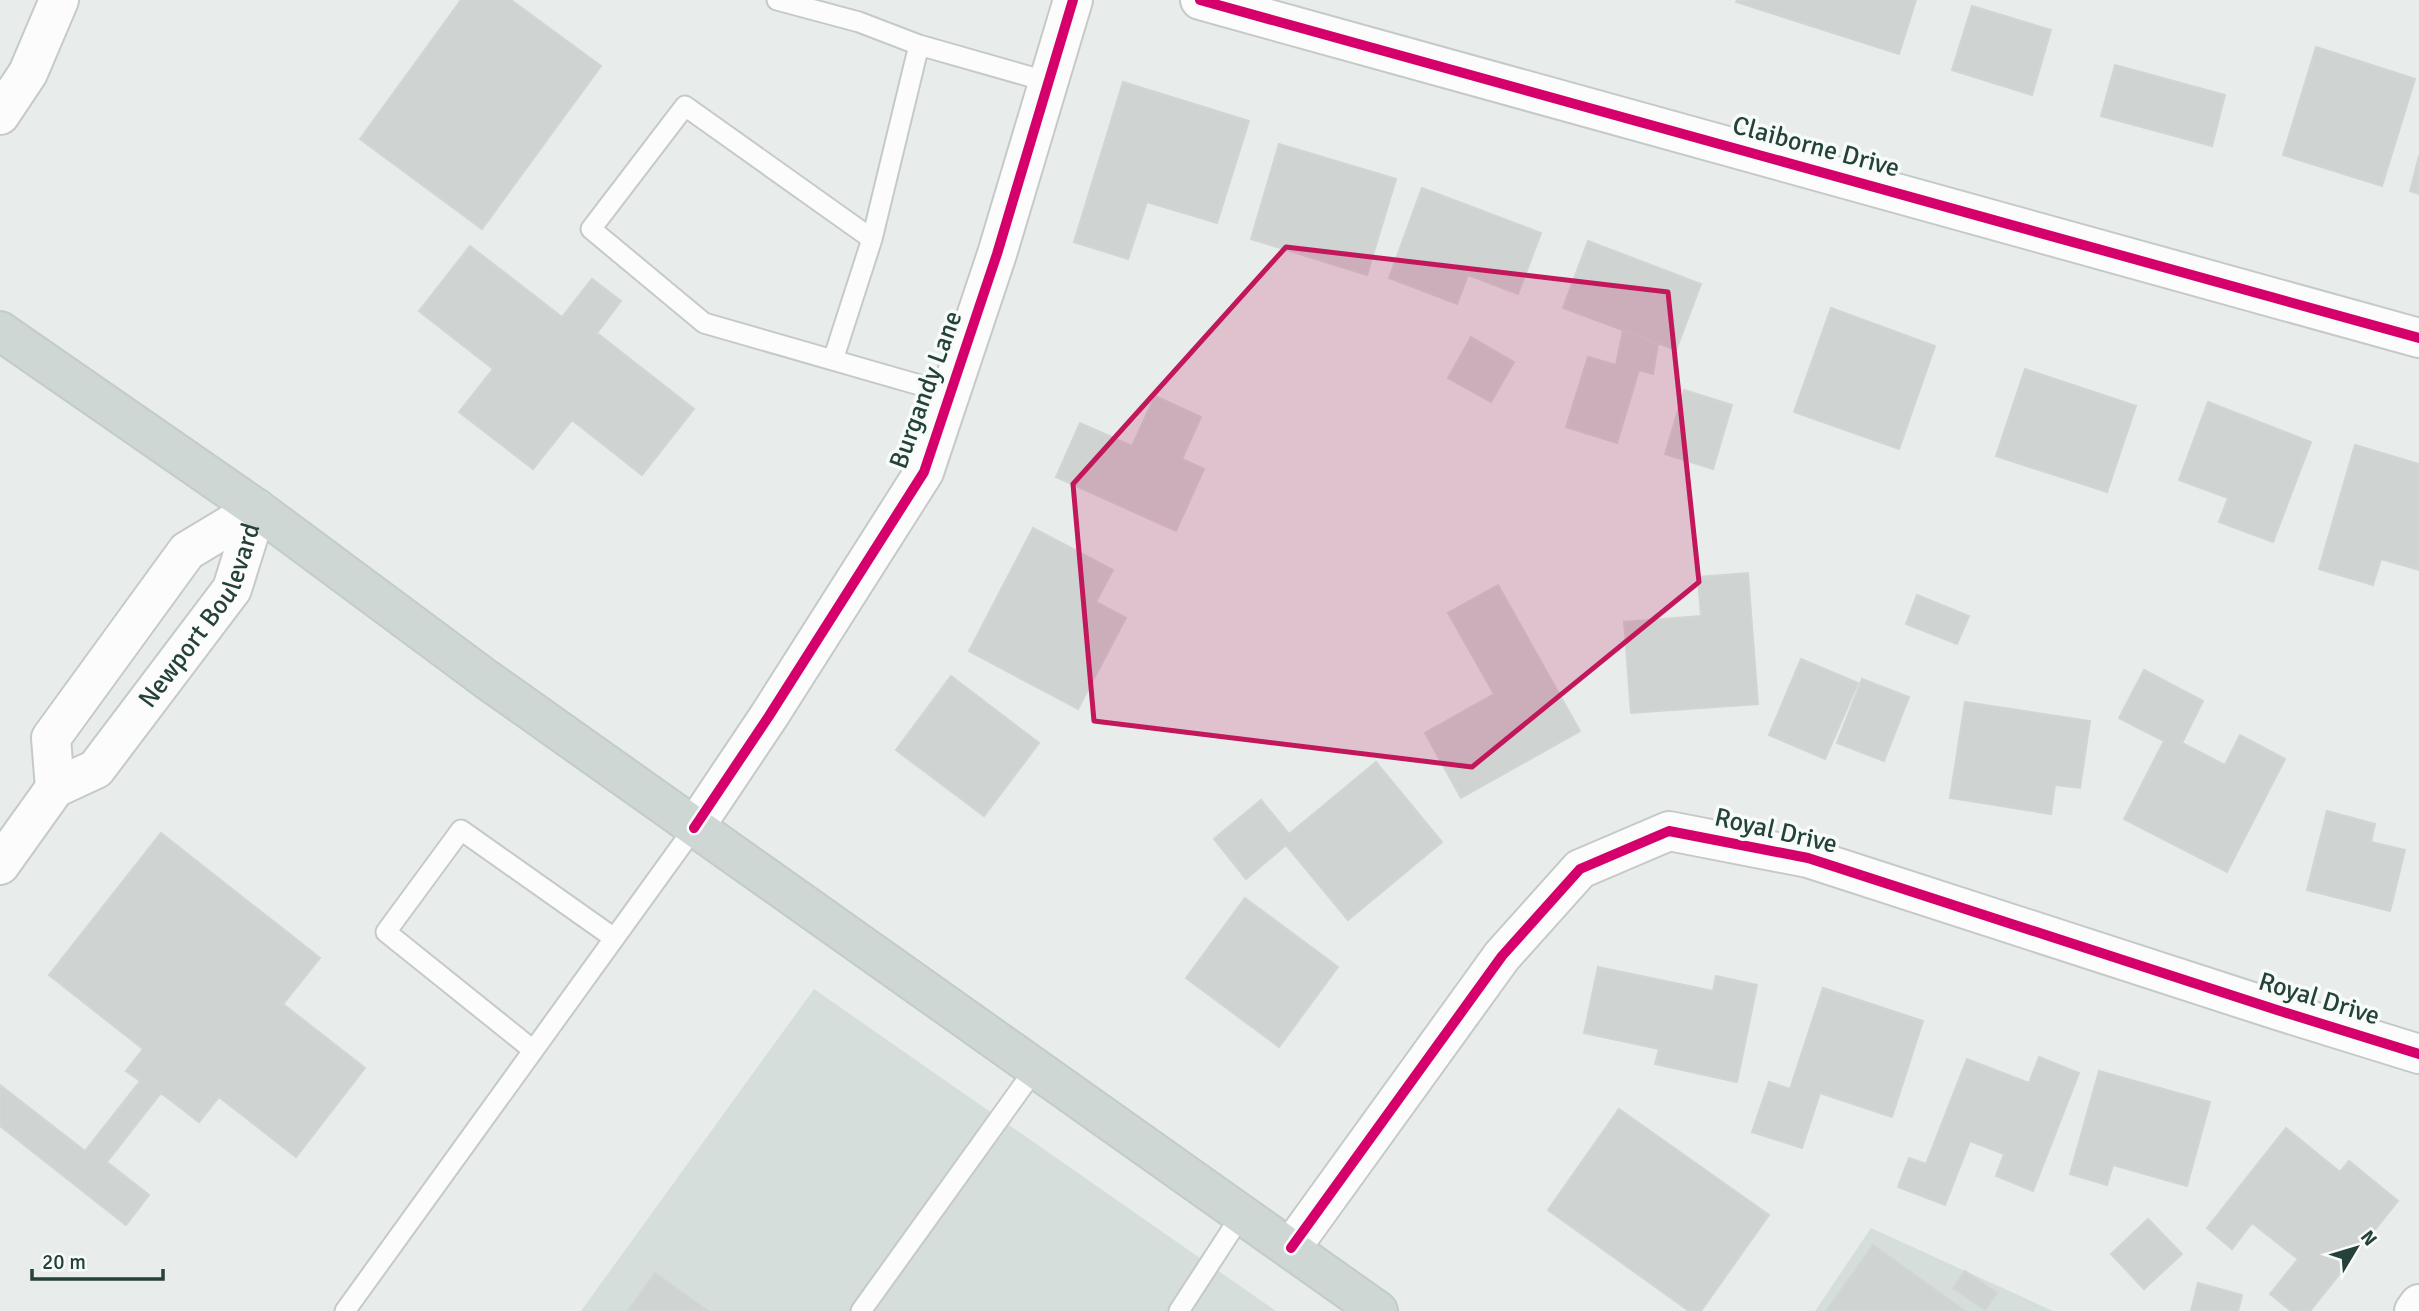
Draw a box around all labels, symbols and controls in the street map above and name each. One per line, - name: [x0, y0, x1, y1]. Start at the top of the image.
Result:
- street label: Claiborne Drive: [1729, 109, 1903, 185]
- street label: Burgandy Lane: [883, 307, 969, 473]
- street label: Newport Boulevard: [132, 519, 268, 714]
- street label: Royal Drive: [1712, 801, 1840, 861]
- street label: Royal Drive: [2255, 965, 2383, 1033]
- north arrow: [2321, 1213, 2391, 1283]
- text: N: [2355, 1226, 2382, 1251]
- scale bar: [32, 1238, 163, 1282]
- text: 20 m: [42, 1249, 86, 1275]

